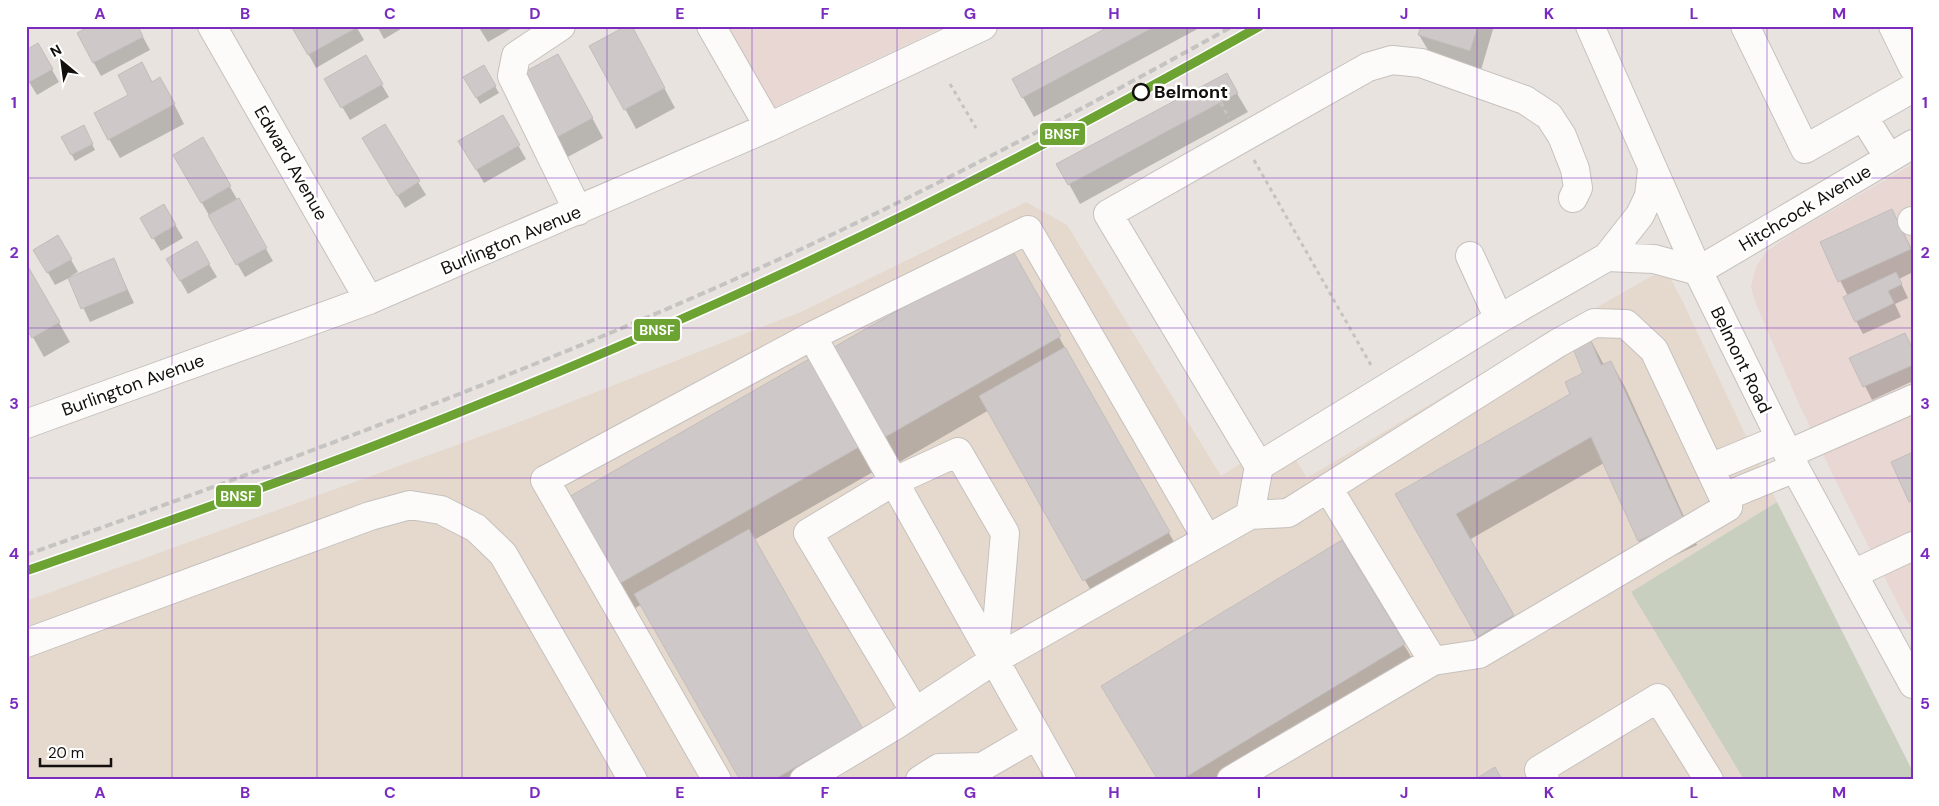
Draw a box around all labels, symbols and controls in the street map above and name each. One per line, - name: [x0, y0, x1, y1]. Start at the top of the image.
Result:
- text: A: [94, 3, 106, 24]
- text: B: [240, 3, 250, 24]
- text: C: [384, 3, 396, 24]
- text: D: [529, 3, 541, 24]
- text: E: [675, 3, 685, 24]
- text: F: [821, 3, 830, 24]
- text: G: [964, 3, 976, 24]
- text: H: [1108, 3, 1120, 24]
- text: I: [1257, 3, 1261, 24]
- text: J: [1400, 3, 1408, 24]
- text: K: [1544, 3, 1555, 24]
- text: L: [1690, 3, 1699, 24]
- text: M: [1832, 3, 1846, 24]
- north arrow: [38, 38, 88, 88]
- text: N: [47, 40, 65, 61]
- place label: Belmont: [1154, 80, 1228, 104]
- marker: Belmont: [1132, 83, 1150, 101]
- text: 1: [11, 92, 17, 113]
- text: 1: [1922, 92, 1928, 113]
- street label: Edward Avenue: [249, 101, 333, 225]
- line badge: BNSF: [1039, 122, 1086, 146]
- text: BNSF: [1044, 125, 1080, 143]
- street label: Hitchcock Avenue: [1734, 159, 1876, 257]
- street label: Burlington Avenue: [437, 200, 585, 280]
- text: 2: [9, 242, 19, 263]
- text: 2: [1920, 242, 1930, 263]
- street label: Belmont Road: [1705, 303, 1777, 417]
- line badge: BNSF: [633, 318, 681, 342]
- text: BNSF: [639, 321, 675, 339]
- street label: Burlington Avenue: [58, 348, 208, 422]
- text: 3: [9, 393, 19, 414]
- text: 3: [1920, 393, 1930, 414]
- line badge: BNSF: [215, 484, 262, 508]
- text: BNSF: [220, 487, 256, 505]
- text: 4: [9, 543, 19, 564]
- text: 4: [1920, 543, 1930, 564]
- text: 5: [9, 693, 19, 714]
- text: 5: [1920, 693, 1930, 714]
- scale bar: [40, 736, 111, 768]
- text: 20 m: [48, 743, 84, 763]
- text: A: [94, 782, 106, 803]
- text: B: [240, 782, 250, 803]
- text: C: [384, 782, 396, 803]
- text: D: [529, 782, 541, 803]
- text: E: [675, 782, 685, 803]
- text: F: [821, 782, 830, 803]
- text: G: [964, 782, 976, 803]
- text: H: [1108, 782, 1120, 803]
- text: I: [1257, 782, 1261, 803]
- text: J: [1400, 782, 1408, 803]
- text: K: [1544, 782, 1555, 803]
- text: L: [1690, 782, 1699, 803]
- text: M: [1832, 782, 1846, 803]

